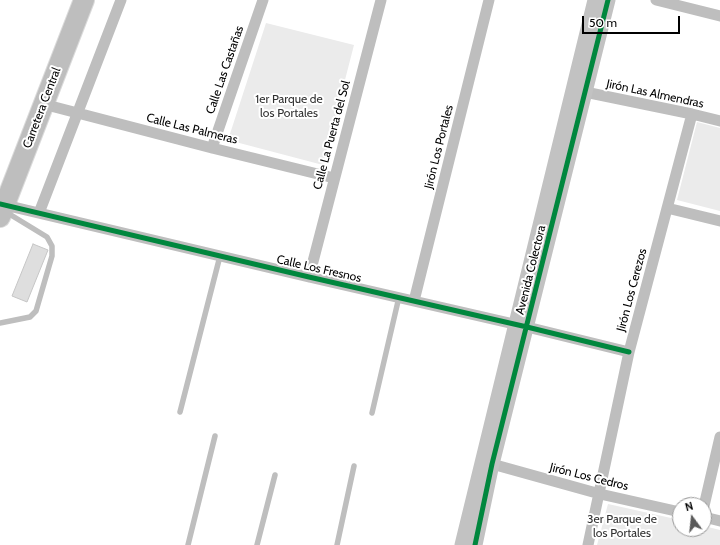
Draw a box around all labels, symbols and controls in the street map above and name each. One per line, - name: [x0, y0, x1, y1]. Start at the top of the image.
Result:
- scale bar: [584, 8, 682, 34]
- text: 50 m: [589, 15, 617, 30]
- street label: Calle Las Castañas: [203, 24, 247, 116]
- street label: Carretera Central: [20, 66, 64, 150]
- street label: Jirón Las Almendras: [605, 77, 705, 111]
- street label: Calle La Puerta del Sol: [311, 79, 353, 191]
- park label: 1er Parque de los Portales: [255, 92, 323, 120]
- street label: Jirón Los Portales: [422, 103, 456, 191]
- street label: Calle Las Palmeras: [145, 111, 239, 147]
- street label: Avenida Colectora: [513, 224, 549, 316]
- street label: Jirón Los Cerezos: [614, 247, 650, 333]
- street label: Calle Los Fresnos: [275, 252, 363, 286]
- street label: Jirón Los Cedros: [548, 460, 630, 494]
- north arrow: [672, 497, 712, 537]
- text: N: [684, 499, 695, 514]
- park label: 3er Parque de los Portales: [587, 512, 657, 540]

